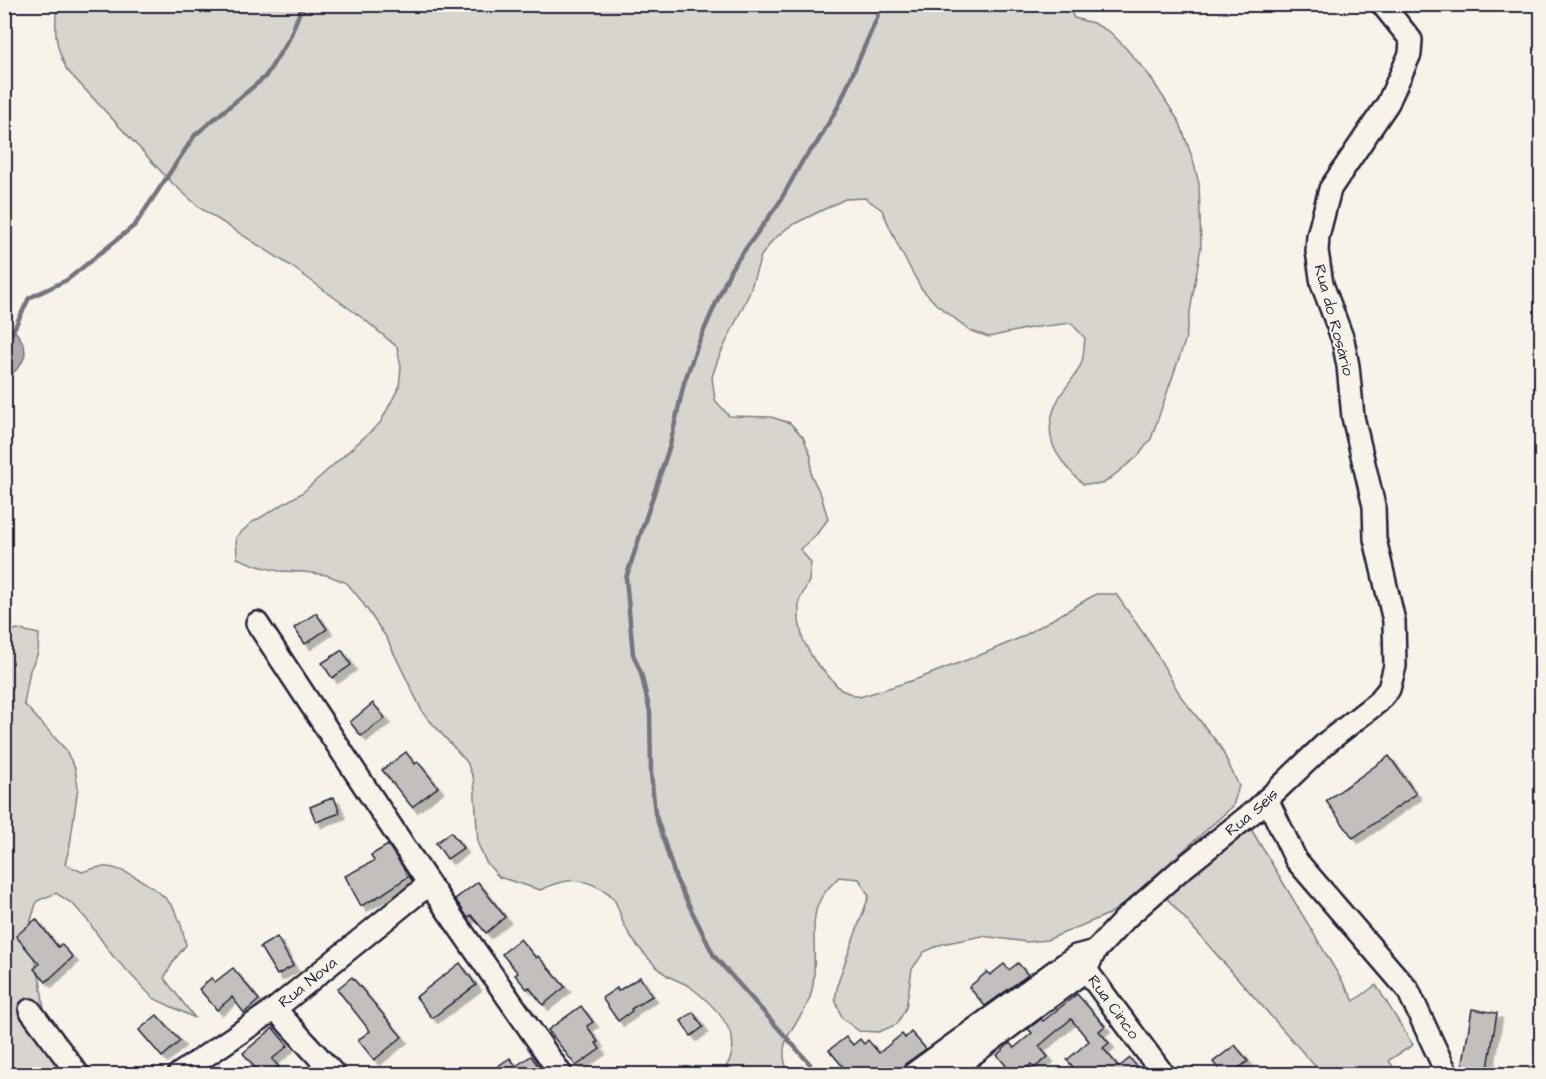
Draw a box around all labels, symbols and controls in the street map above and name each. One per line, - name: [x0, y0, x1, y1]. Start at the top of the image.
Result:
- street label: Rua do Rosário: [1309, 262, 1359, 378]
- street label: Rua Seis: [1221, 783, 1283, 841]
- street label: Rua Nova: [274, 952, 342, 1013]
- street label: Rua Cinco: [1083, 971, 1145, 1044]

